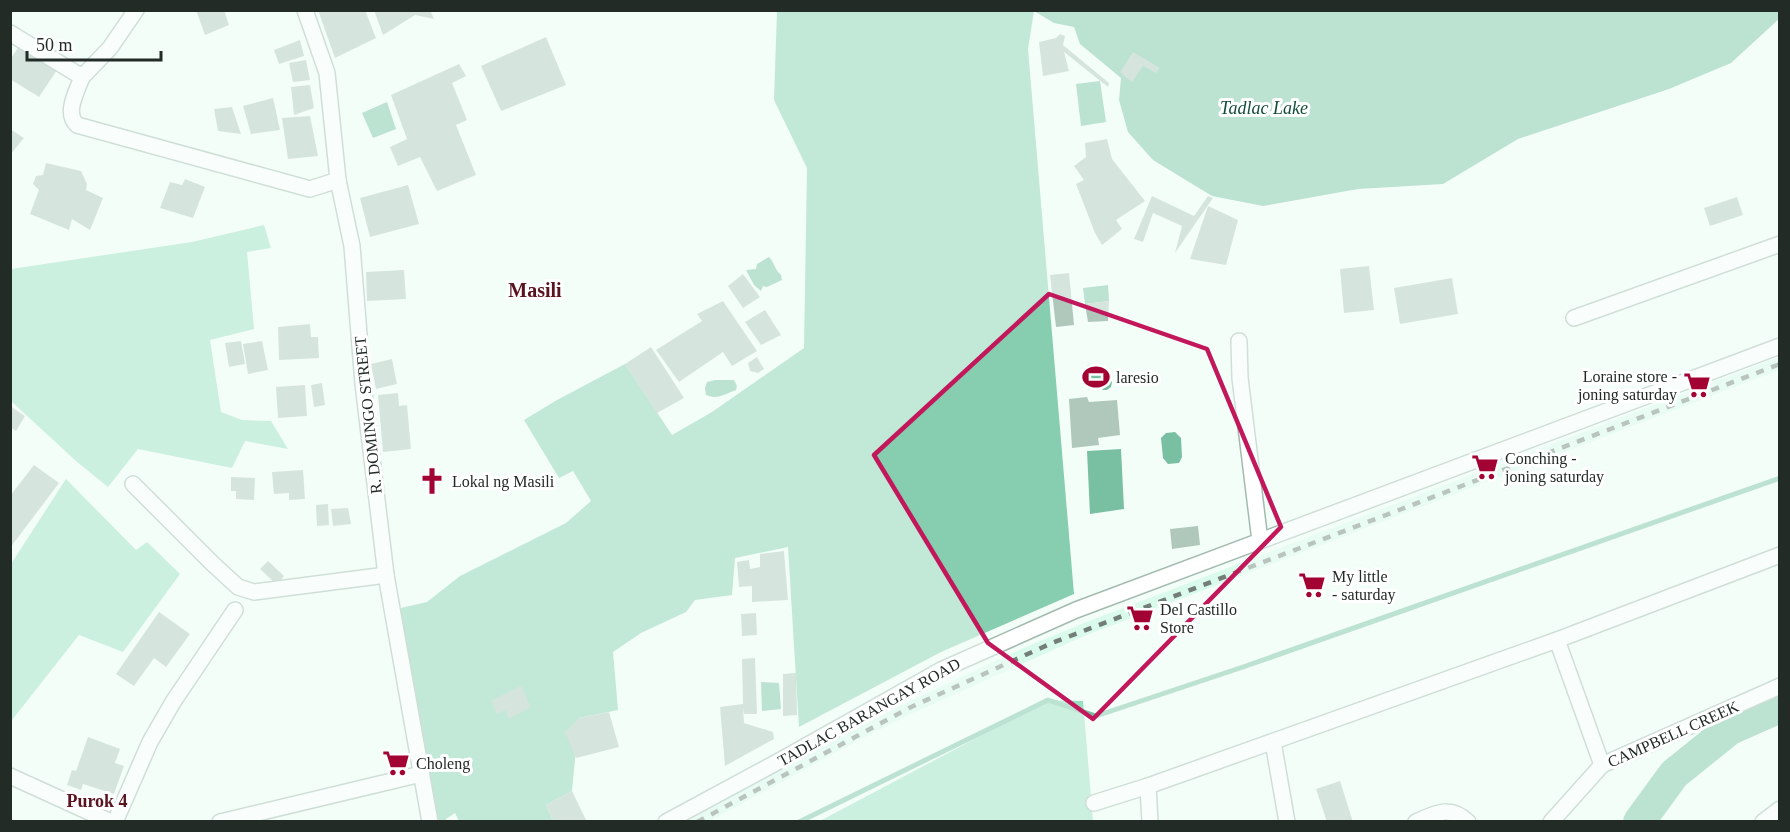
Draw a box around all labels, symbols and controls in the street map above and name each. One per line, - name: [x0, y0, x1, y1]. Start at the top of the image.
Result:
- scale bar: [27, 24, 160, 62]
- text: 50 m: [36, 35, 73, 55]
- water label: Tadlac Lake: [1220, 98, 1308, 118]
- district label: Masili: [508, 279, 562, 301]
- street label: R. DOMINGO STREET: [351, 335, 385, 495]
- sports icon: laresio: [1081, 362, 1111, 392]
- place label: Loraine store - joning saturday: [1577, 368, 1677, 404]
- place label: laresio: [1116, 369, 1159, 386]
- supermarket icon: Loraine store - joning saturday: [1682, 370, 1712, 400]
- place label: Conching - joning saturday: [1504, 450, 1604, 486]
- supermarket icon: Conching - joning saturday: [1470, 452, 1500, 482]
- church icon: Lokal ng Masili: [417, 466, 447, 496]
- place label: Lokal ng Masili: [452, 473, 555, 491]
- place label: My little - saturday: [1332, 568, 1396, 604]
- supermarket icon: My little - saturday: [1297, 570, 1327, 600]
- place label: Del Castillo Store: [1160, 601, 1237, 636]
- supermarket icon: Del Castillo Store: [1125, 603, 1155, 633]
- street label: TADLAC BARANGAY ROAD: [775, 655, 963, 769]
- street label: CAMPBELL CREEK: [1605, 697, 1741, 770]
- supermarket icon: Choleng: [381, 748, 411, 778]
- place label: Choleng: [416, 755, 470, 773]
- district label: Purok 4: [66, 791, 128, 811]

